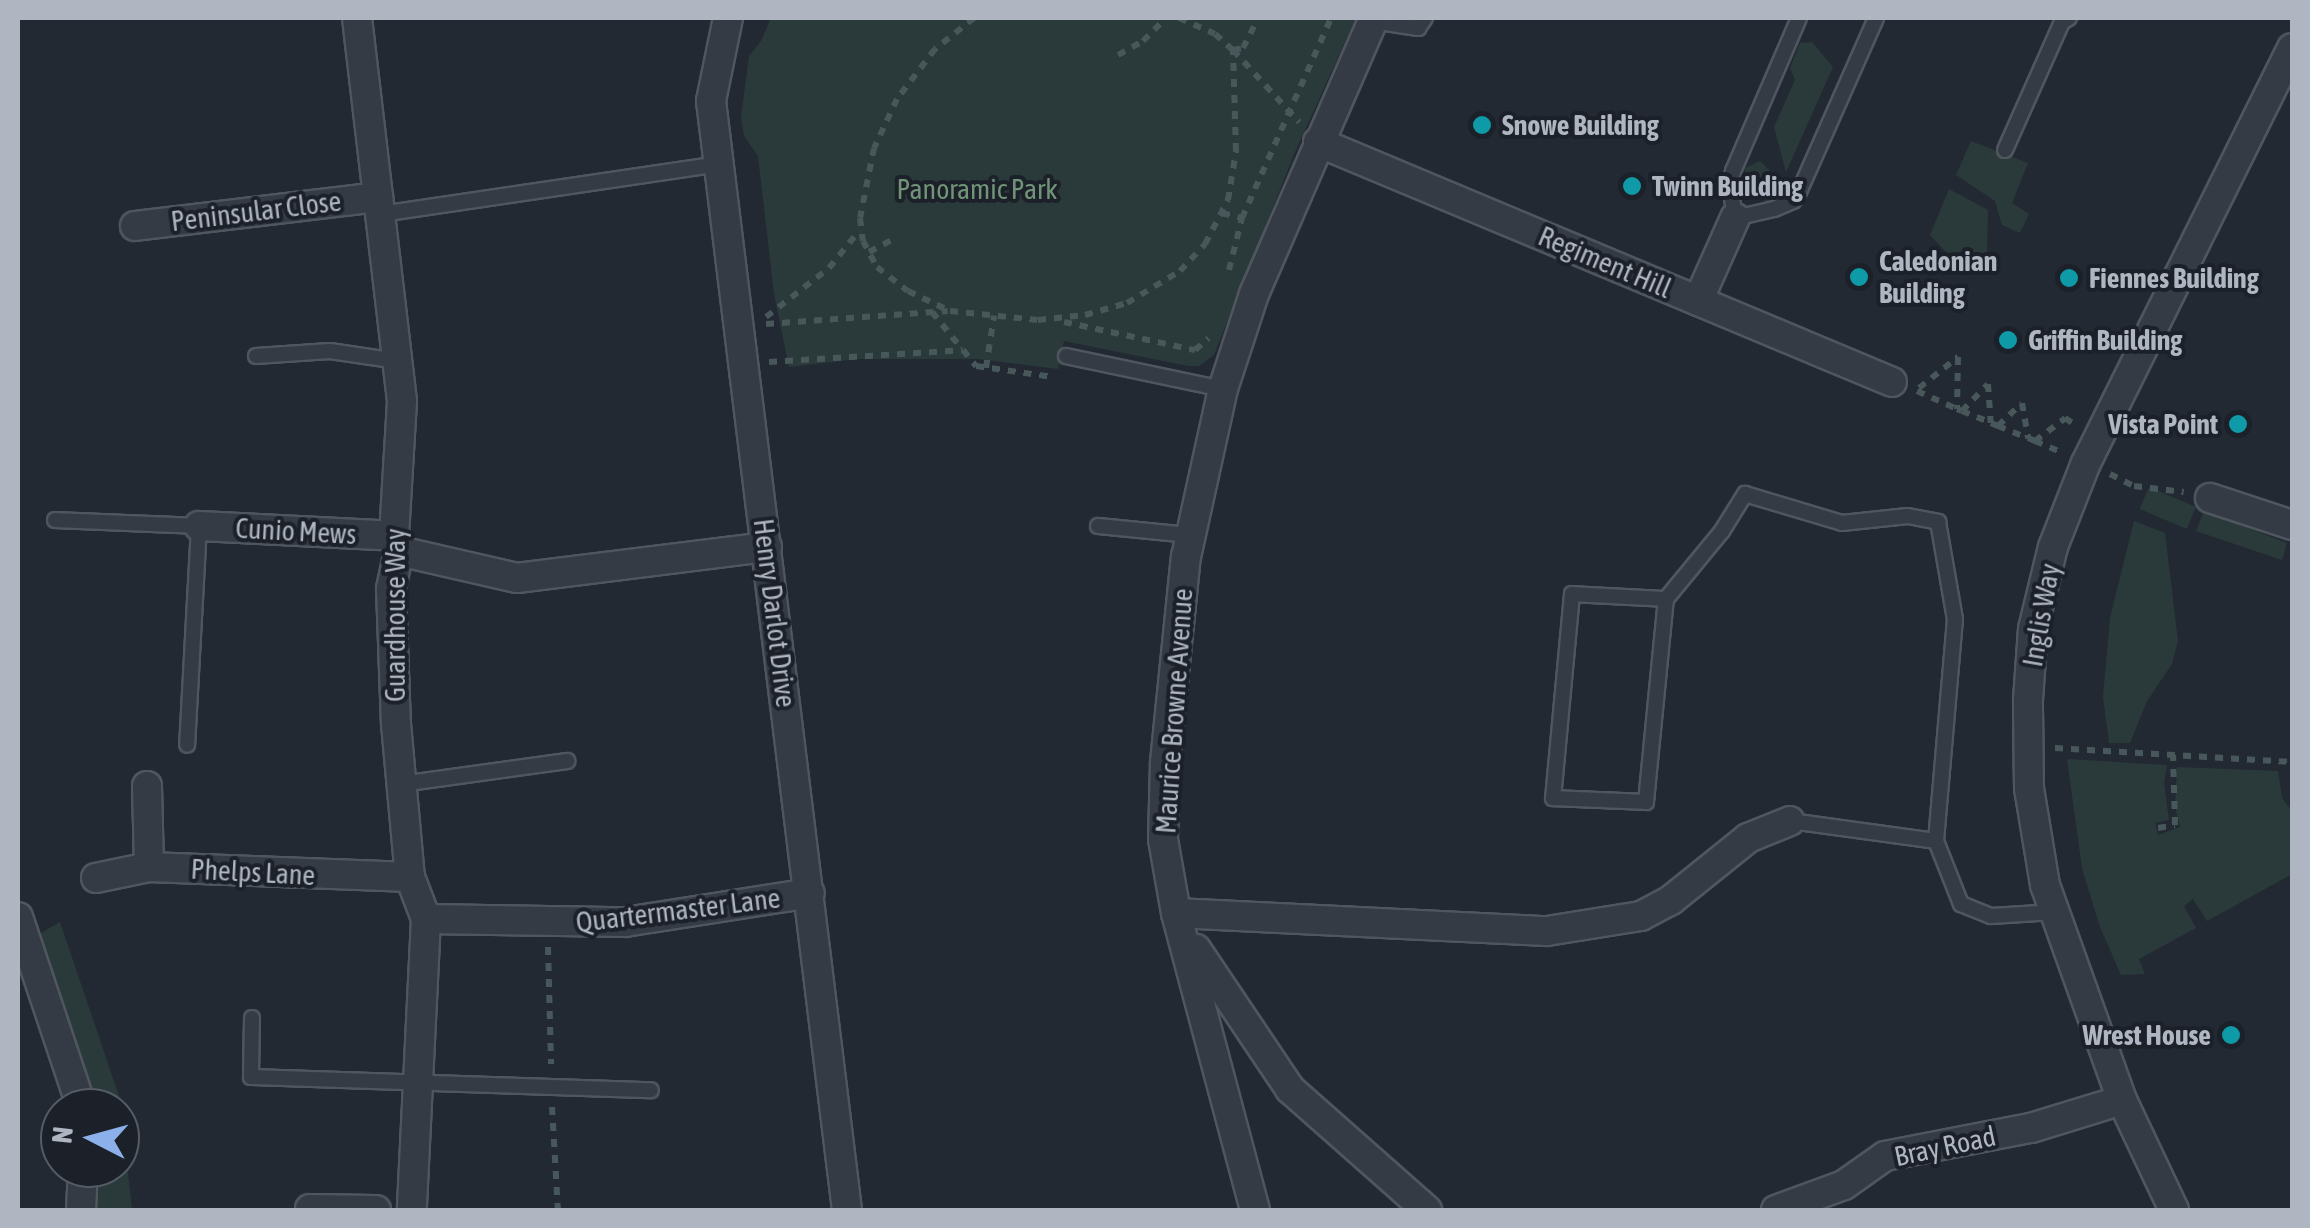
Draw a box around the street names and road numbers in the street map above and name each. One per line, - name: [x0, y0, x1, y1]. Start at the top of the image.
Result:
- street label: Peninsular Close: [169, 184, 343, 238]
- street label: Regiment Hill: [1533, 219, 1677, 305]
- street label: Cunio Mews: [235, 511, 357, 551]
- street label: Henry Darlot Drive: [747, 517, 803, 709]
- street label: Guardhouse Way: [378, 528, 412, 702]
- street label: Inglis Way: [2015, 561, 2067, 669]
- street label: Maurice Browne Avenue: [1149, 587, 1199, 835]
- street label: Phelps Lane: [190, 852, 316, 892]
- street label: Quartermaster Lane: [574, 881, 782, 939]
- street label: Bray Road: [1891, 1119, 1999, 1173]

